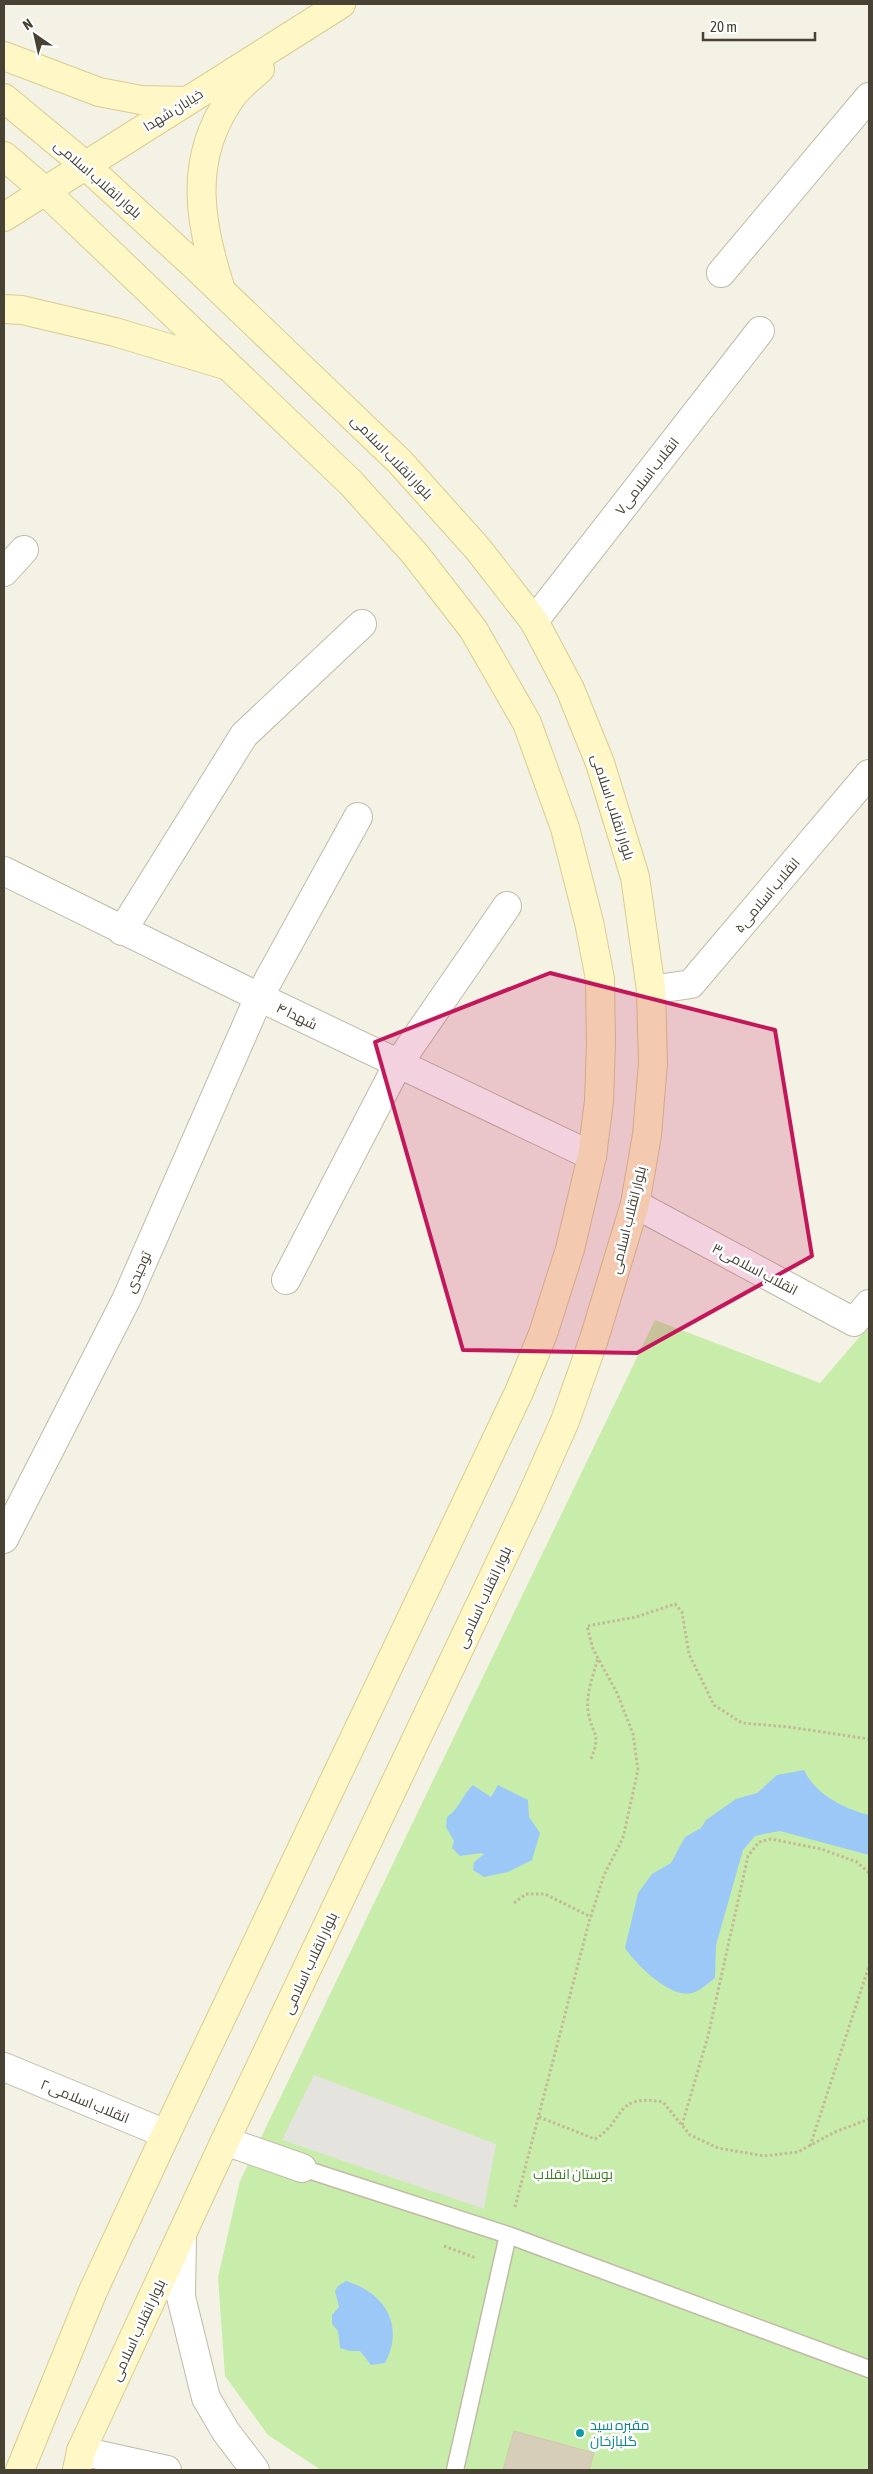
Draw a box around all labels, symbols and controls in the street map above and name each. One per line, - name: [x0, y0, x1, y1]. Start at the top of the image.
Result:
- north arrow: [10, 10, 60, 60]
- scale bar: [703, 10, 816, 42]
- text: N: [20, 15, 36, 33]
- text: 20 m: [710, 18, 737, 35]
- street label: خیابان شهدا: [140, 85, 206, 135]
- street label: بلوار انقلاب اسلامی: [51, 137, 145, 221]
- street label: بلوار انقلاب اسلامی: [348, 412, 436, 502]
- street label: انقلاب اسلامی۷: [612, 434, 682, 518]
- street label: بلوار انقلاب اسلامی: [588, 752, 638, 862]
- street label: انقلاب اسلامی۵: [731, 854, 803, 936]
- street label: شهدا ۴: [274, 999, 320, 1033]
- street label: بلوار انقلاب اسلامی: [607, 1164, 649, 1276]
- street label: انقلاب اسلامی۳: [710, 1240, 800, 1298]
- street label: توحیدی: [122, 1249, 154, 1295]
- street label: بلوار انقلاب اسلامی: [453, 1544, 515, 1650]
- street label: بلوار انقلاب اسلامی: [279, 1910, 341, 2016]
- street label: انقلاب اسلامی ۲: [38, 2076, 132, 2126]
- park label: بوستان انقلاب: [533, 2166, 613, 2182]
- street label: بلوار انقلاب اسلامی: [107, 2277, 169, 2383]
- place label: مقبره سید گلبازخان: [590, 2417, 650, 2449]
- marker: مقبره سید گلبازخان: [574, 2427, 586, 2439]

